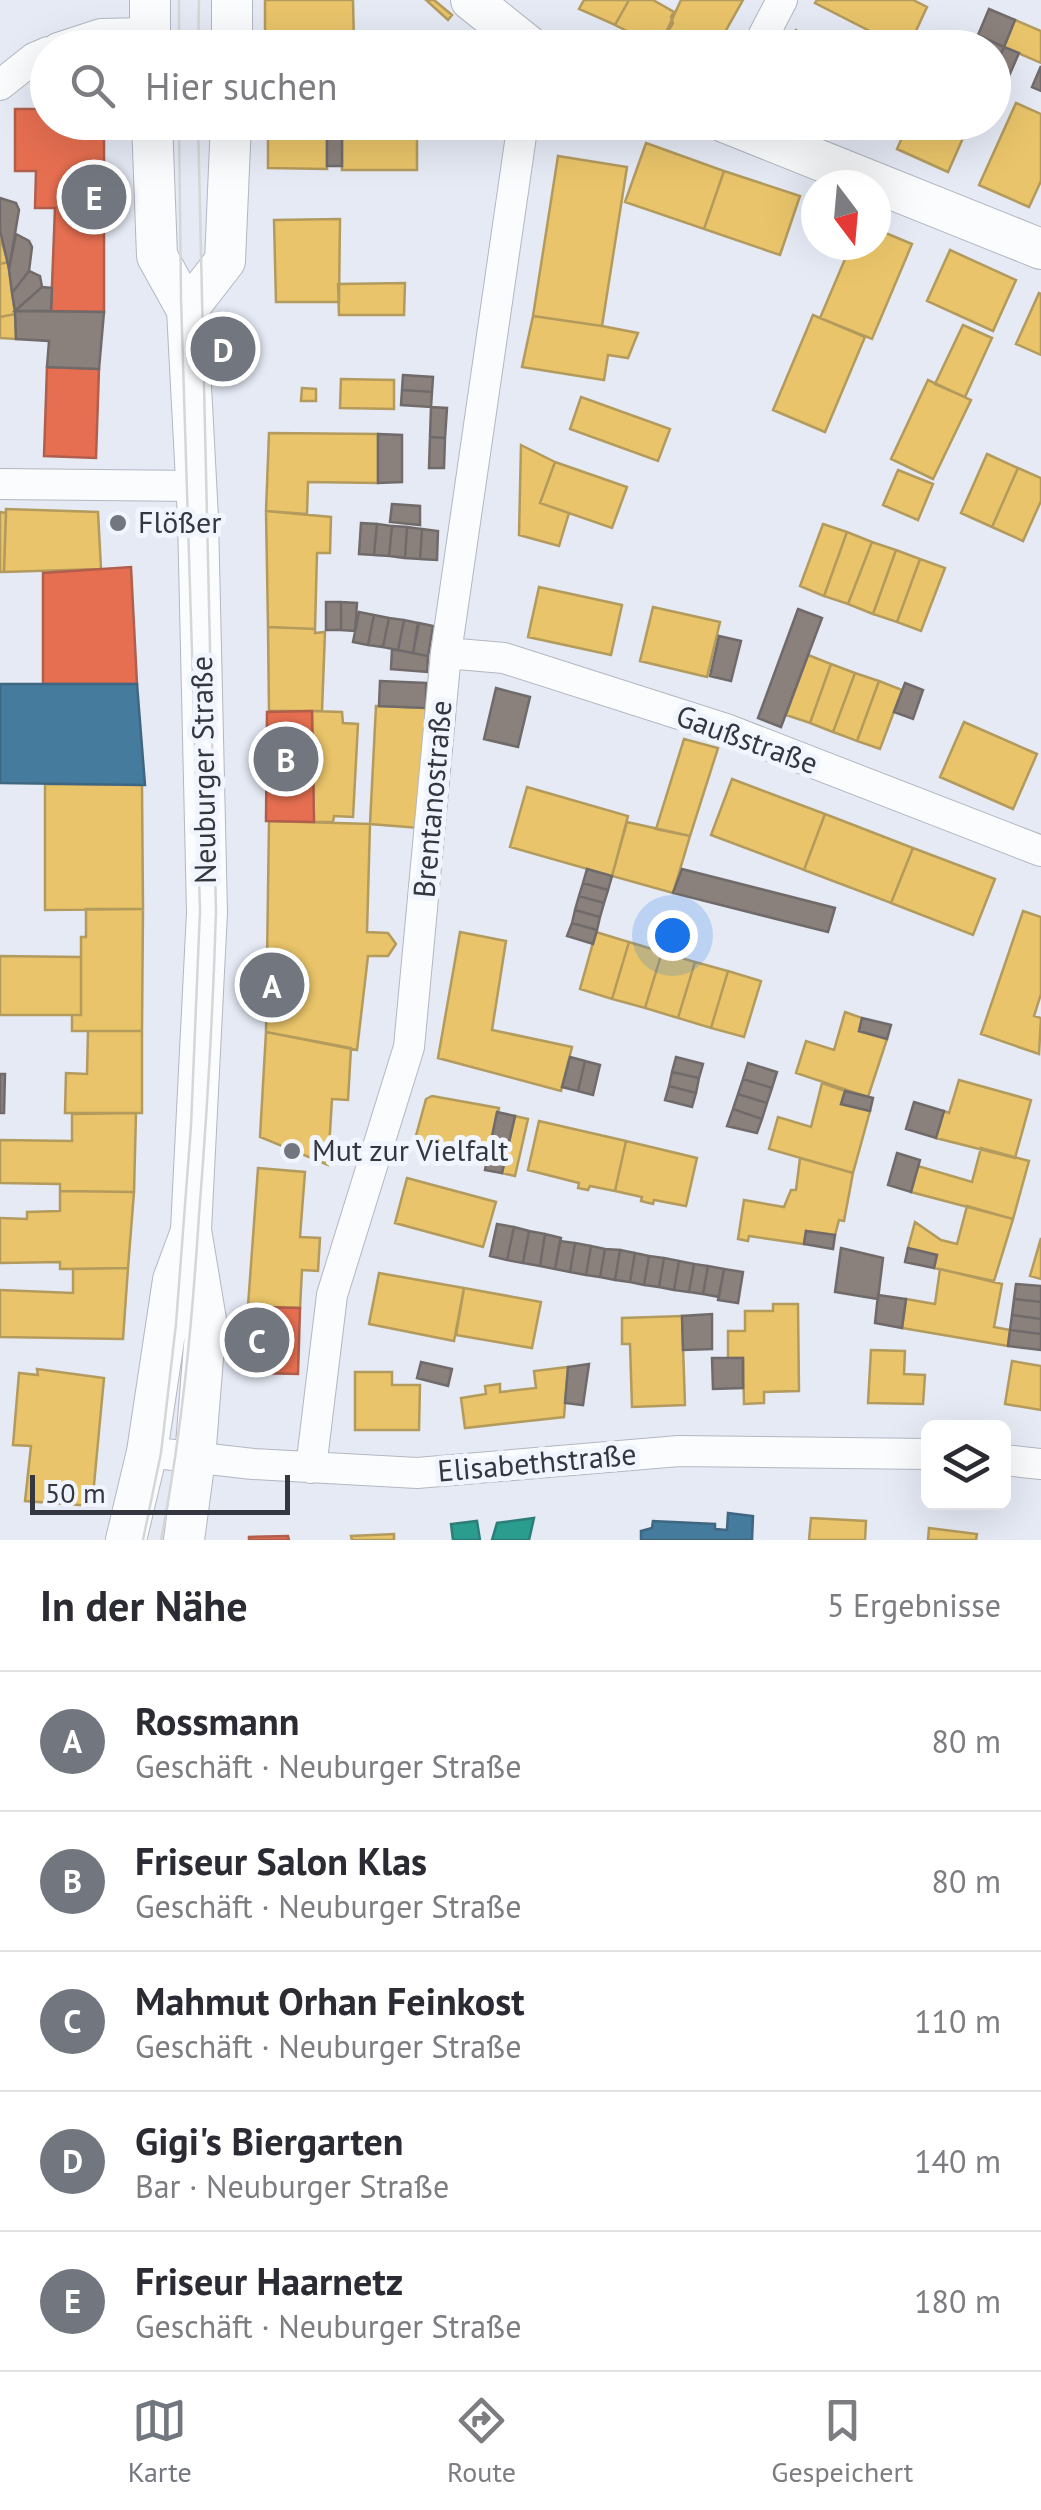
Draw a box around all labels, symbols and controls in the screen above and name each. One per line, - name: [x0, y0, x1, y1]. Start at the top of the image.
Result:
- search box: [30, 30, 1011, 140]
- icon: search: [65, 58, 120, 113]
- text: Hier suchen: [145, 61, 338, 110]
- pin: E: [62, 160, 126, 234]
- north arrow: [801, 170, 891, 260]
- pin: D: [190, 312, 256, 386]
- place label: Flößer: [138, 502, 222, 541]
- marker: Flößer: [107, 512, 129, 534]
- street label: Neuburger Straße: [181, 656, 224, 884]
- street label: Gaußstraße: [671, 695, 824, 782]
- street label: Brentanostraße: [403, 699, 460, 899]
- pin: B: [254, 722, 318, 796]
- your location: [647, 910, 698, 961]
- pin: A: [240, 948, 304, 1022]
- place label: Mut zur Vielfalt: [312, 1130, 509, 1169]
- marker: Mut zur Vielfalt: [281, 1140, 303, 1162]
- pin: C: [224, 1302, 290, 1378]
- map controls: [921, 1420, 1011, 1510]
- button: layers: [921, 1420, 1011, 1510]
- street label: Elisabethstraße: [436, 1433, 638, 1490]
- scale bar: [30, 1470, 290, 1514]
- text: 50 m: [45, 1474, 106, 1511]
- text: In der Nähe: [40, 1578, 247, 1633]
- text: 5 Ergebnisse: [827, 1584, 1001, 1626]
- text: Rossmann: [135, 1696, 299, 1745]
- text: A: [63, 1720, 82, 1762]
- text: 80 m: [932, 1720, 1001, 1762]
- text: Geschäft · Neuburger Straße: [135, 1745, 521, 1787]
- text: Friseur Salon Klas: [135, 1836, 427, 1885]
- text: B: [63, 1860, 82, 1902]
- text: 80 m: [932, 1860, 1001, 1902]
- text: Geschäft · Neuburger Straße: [135, 1885, 521, 1927]
- text: Mahmut Orhan Feinkost: [135, 1976, 525, 2025]
- text: C: [64, 2000, 81, 2042]
- text: 110 m: [914, 2000, 1001, 2042]
- text: Geschäft · Neuburger Straße: [135, 2025, 521, 2067]
- text: Gigi's Biergarten: [135, 2116, 404, 2165]
- text: D: [62, 2140, 83, 2182]
- text: 140 m: [914, 2140, 1001, 2182]
- text: Bar · Neuburger Straße: [135, 2165, 449, 2207]
- text: Friseur Haarnetz: [135, 2256, 403, 2305]
- text: E: [64, 2280, 81, 2322]
- text: 180 m: [914, 2280, 1001, 2322]
- text: Geschäft · Neuburger Straße: [135, 2305, 521, 2347]
- tab: Karte: [128, 2393, 192, 2490]
- tab: Route: [447, 2393, 516, 2490]
- tab: Gespeichert: [771, 2393, 913, 2490]

